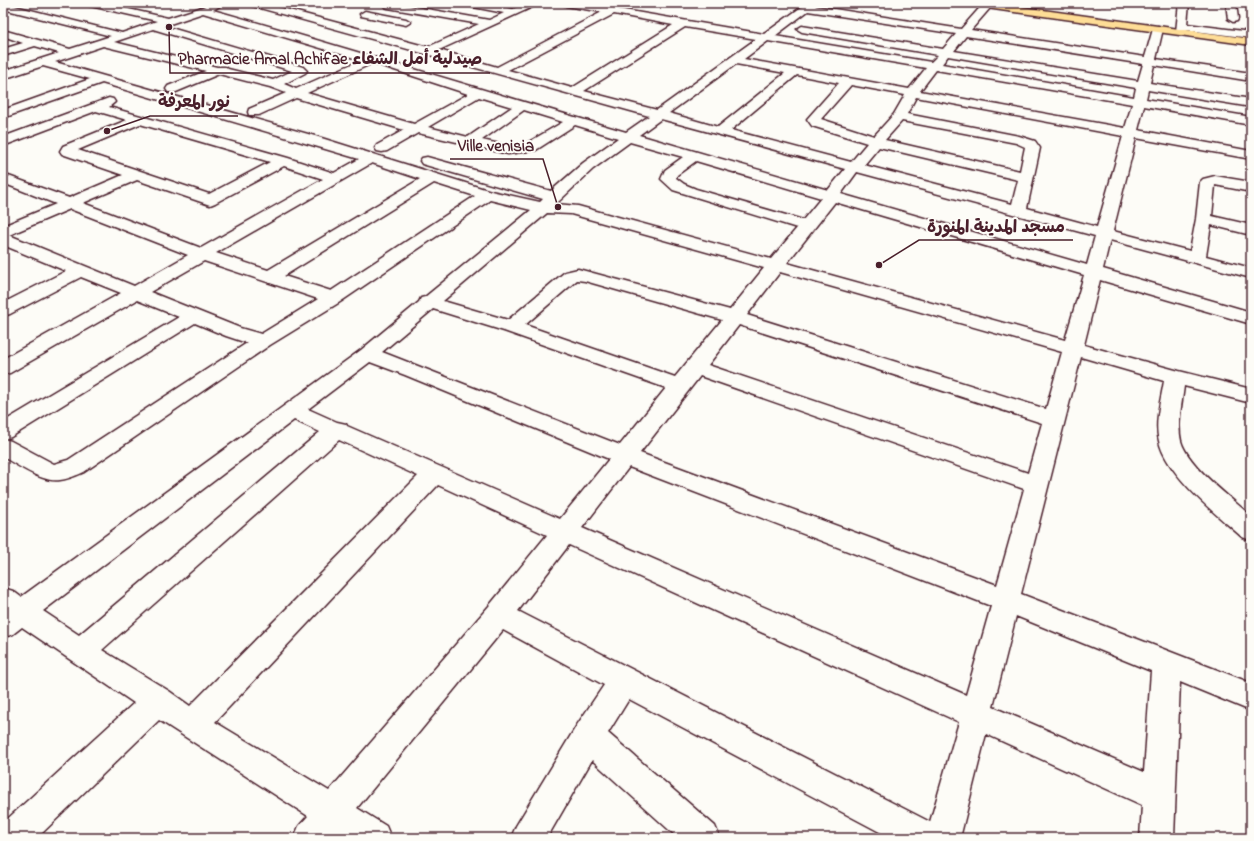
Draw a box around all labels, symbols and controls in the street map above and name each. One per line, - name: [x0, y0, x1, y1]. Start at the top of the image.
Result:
- callout: Pharmacie Amal Achifae صيدلية أمل الشفاء: [170, 44, 490, 73]
- text: Pharmacie Amal Achifae صيدلية أمل الشفاء: [178, 47, 482, 72]
- callout: نور المعرفة: [150, 87, 238, 116]
- text: نور المعرفة: [158, 90, 230, 115]
- callout: Ville venisia: [450, 130, 543, 159]
- text: Ville venisia: [457, 134, 534, 159]
- callout: مسجد المدينة المنورة: [919, 211, 1073, 240]
- text: مسجد المدينة المنورة: [927, 215, 1065, 240]

